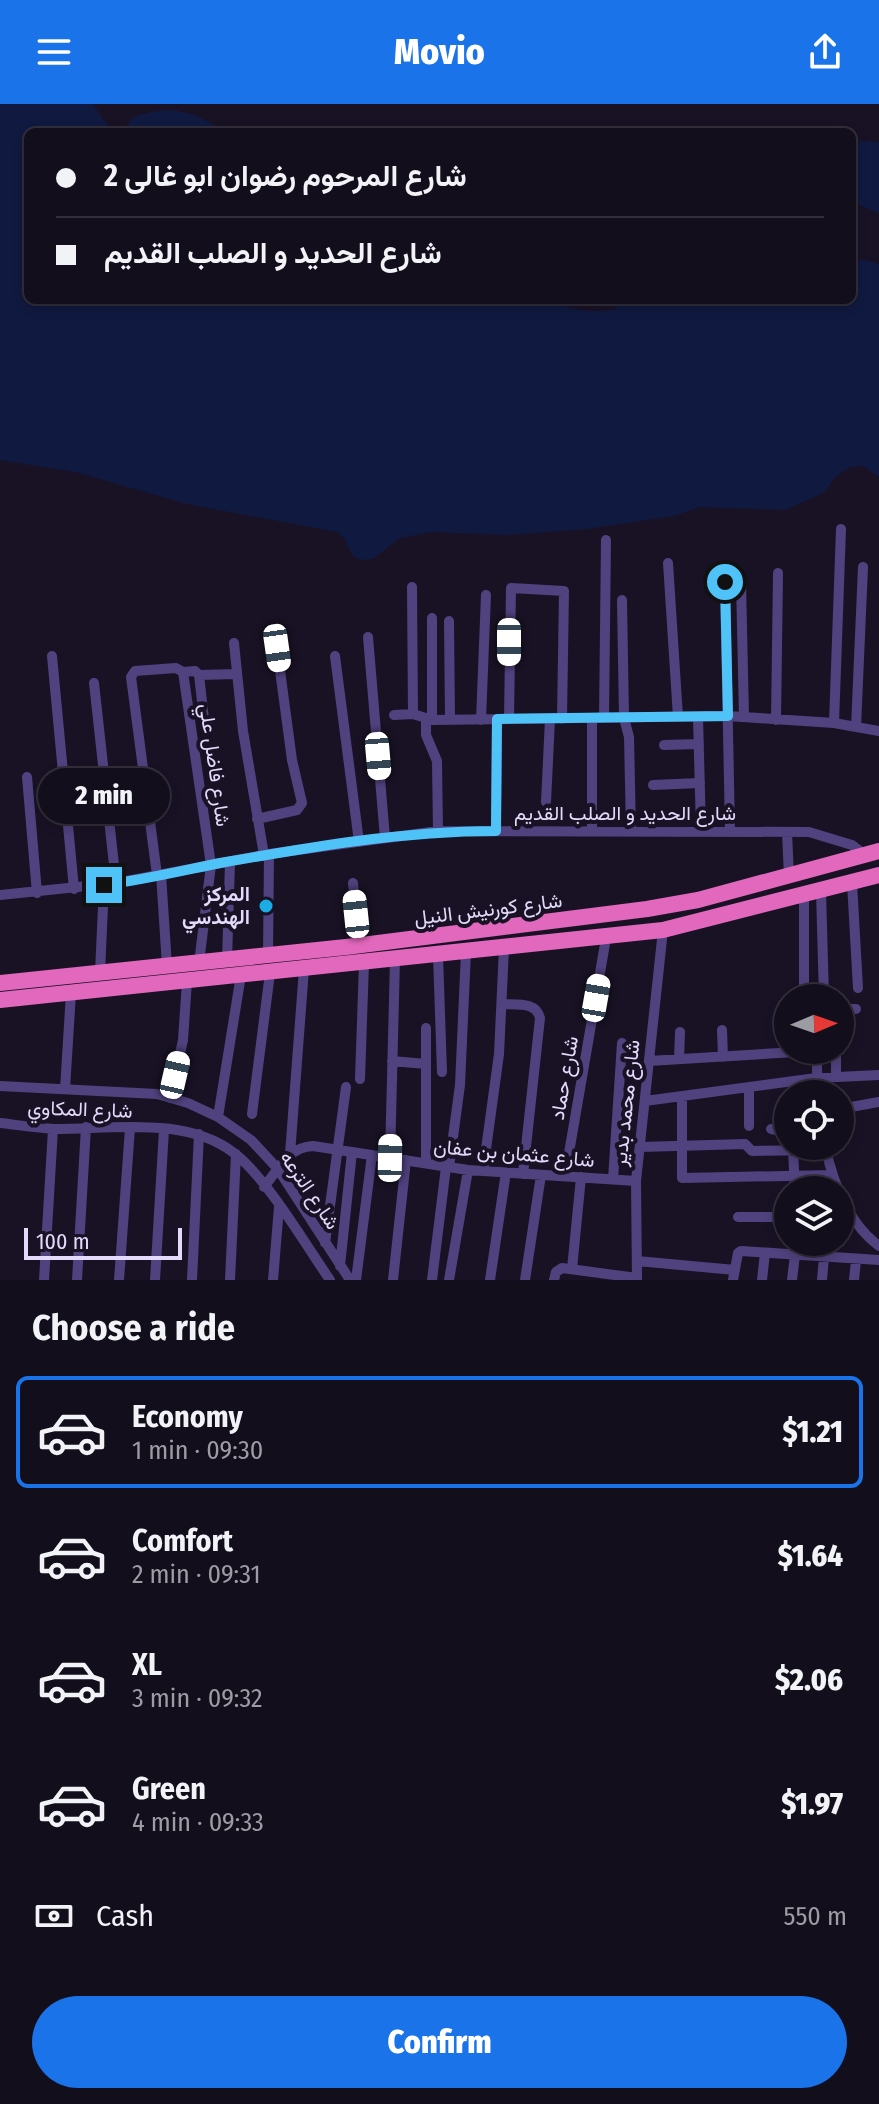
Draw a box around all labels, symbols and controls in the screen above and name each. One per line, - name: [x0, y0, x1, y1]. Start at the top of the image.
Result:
- icon: menu: [32, 30, 76, 74]
- text: Movio: [394, 30, 485, 74]
- icon: share: [803, 30, 847, 74]
- text: شارع المرحوم رضوان ابو غالى 2: [104, 158, 467, 194]
- text: شارع الحديد و الصلب القديم: [104, 235, 442, 271]
- route start: [707, 564, 743, 600]
- car: [497, 618, 521, 666]
- car: [262, 623, 292, 673]
- street label: شارع فاضل علي: [190, 702, 236, 829]
- car: [364, 731, 392, 781]
- callout: 2 min: [38, 769, 170, 825]
- text: 2 min: [75, 780, 133, 811]
- street label: شارع الحديد و الصلب القديم: [514, 801, 736, 827]
- route end: [86, 867, 122, 903]
- place label: المركز الهندسي: [182, 882, 250, 934]
- street label: شارع كورنيش النيل: [413, 888, 564, 932]
- car: [342, 889, 370, 939]
- marker: المركز الهندسي: [257, 897, 275, 915]
- car: [580, 972, 612, 1024]
- north arrow: [774, 984, 854, 1064]
- map controls: [774, 984, 854, 1256]
- street label: شارع حماد: [545, 1034, 585, 1122]
- street label: شارع محمد بدير: [607, 1038, 647, 1169]
- car: [158, 1049, 192, 1101]
- button: locate: [774, 1080, 854, 1160]
- street label: شارع المكاوي: [27, 1095, 133, 1128]
- car: [378, 1134, 402, 1182]
- street label: شارع عثمان بن عفان: [432, 1134, 596, 1174]
- street label: شارع الترعه: [273, 1146, 345, 1235]
- button: layers: [774, 1176, 854, 1256]
- scale bar: [24, 1224, 182, 1260]
- text: 100 m: [36, 1228, 90, 1255]
- text: Choose a ride: [32, 1306, 235, 1350]
- icon: car: [36, 1396, 108, 1468]
- text: Economy: [132, 1399, 243, 1435]
- text: $1.21: [782, 1414, 843, 1450]
- text: 1 min · 09:30: [132, 1435, 263, 1466]
- icon: car: [36, 1520, 108, 1592]
- text: Comfort: [132, 1523, 233, 1559]
- text: $1.64: [778, 1538, 843, 1574]
- text: 2 min · 09:31: [132, 1559, 261, 1590]
- icon: car: [36, 1644, 108, 1716]
- text: XL: [132, 1647, 162, 1683]
- text: $2.06: [775, 1662, 843, 1698]
- text: 3 min · 09:32: [132, 1683, 263, 1714]
- icon: car: [36, 1768, 108, 1840]
- text: Green: [132, 1771, 206, 1807]
- text: $1.97: [781, 1786, 843, 1822]
- text: 4 min · 09:33: [132, 1807, 264, 1838]
- icon: cash: [32, 1894, 76, 1938]
- text: Cash: [96, 1898, 154, 1934]
- text: 550 m: [784, 1901, 847, 1932]
- button: Confirm: [32, 1996, 847, 2088]

